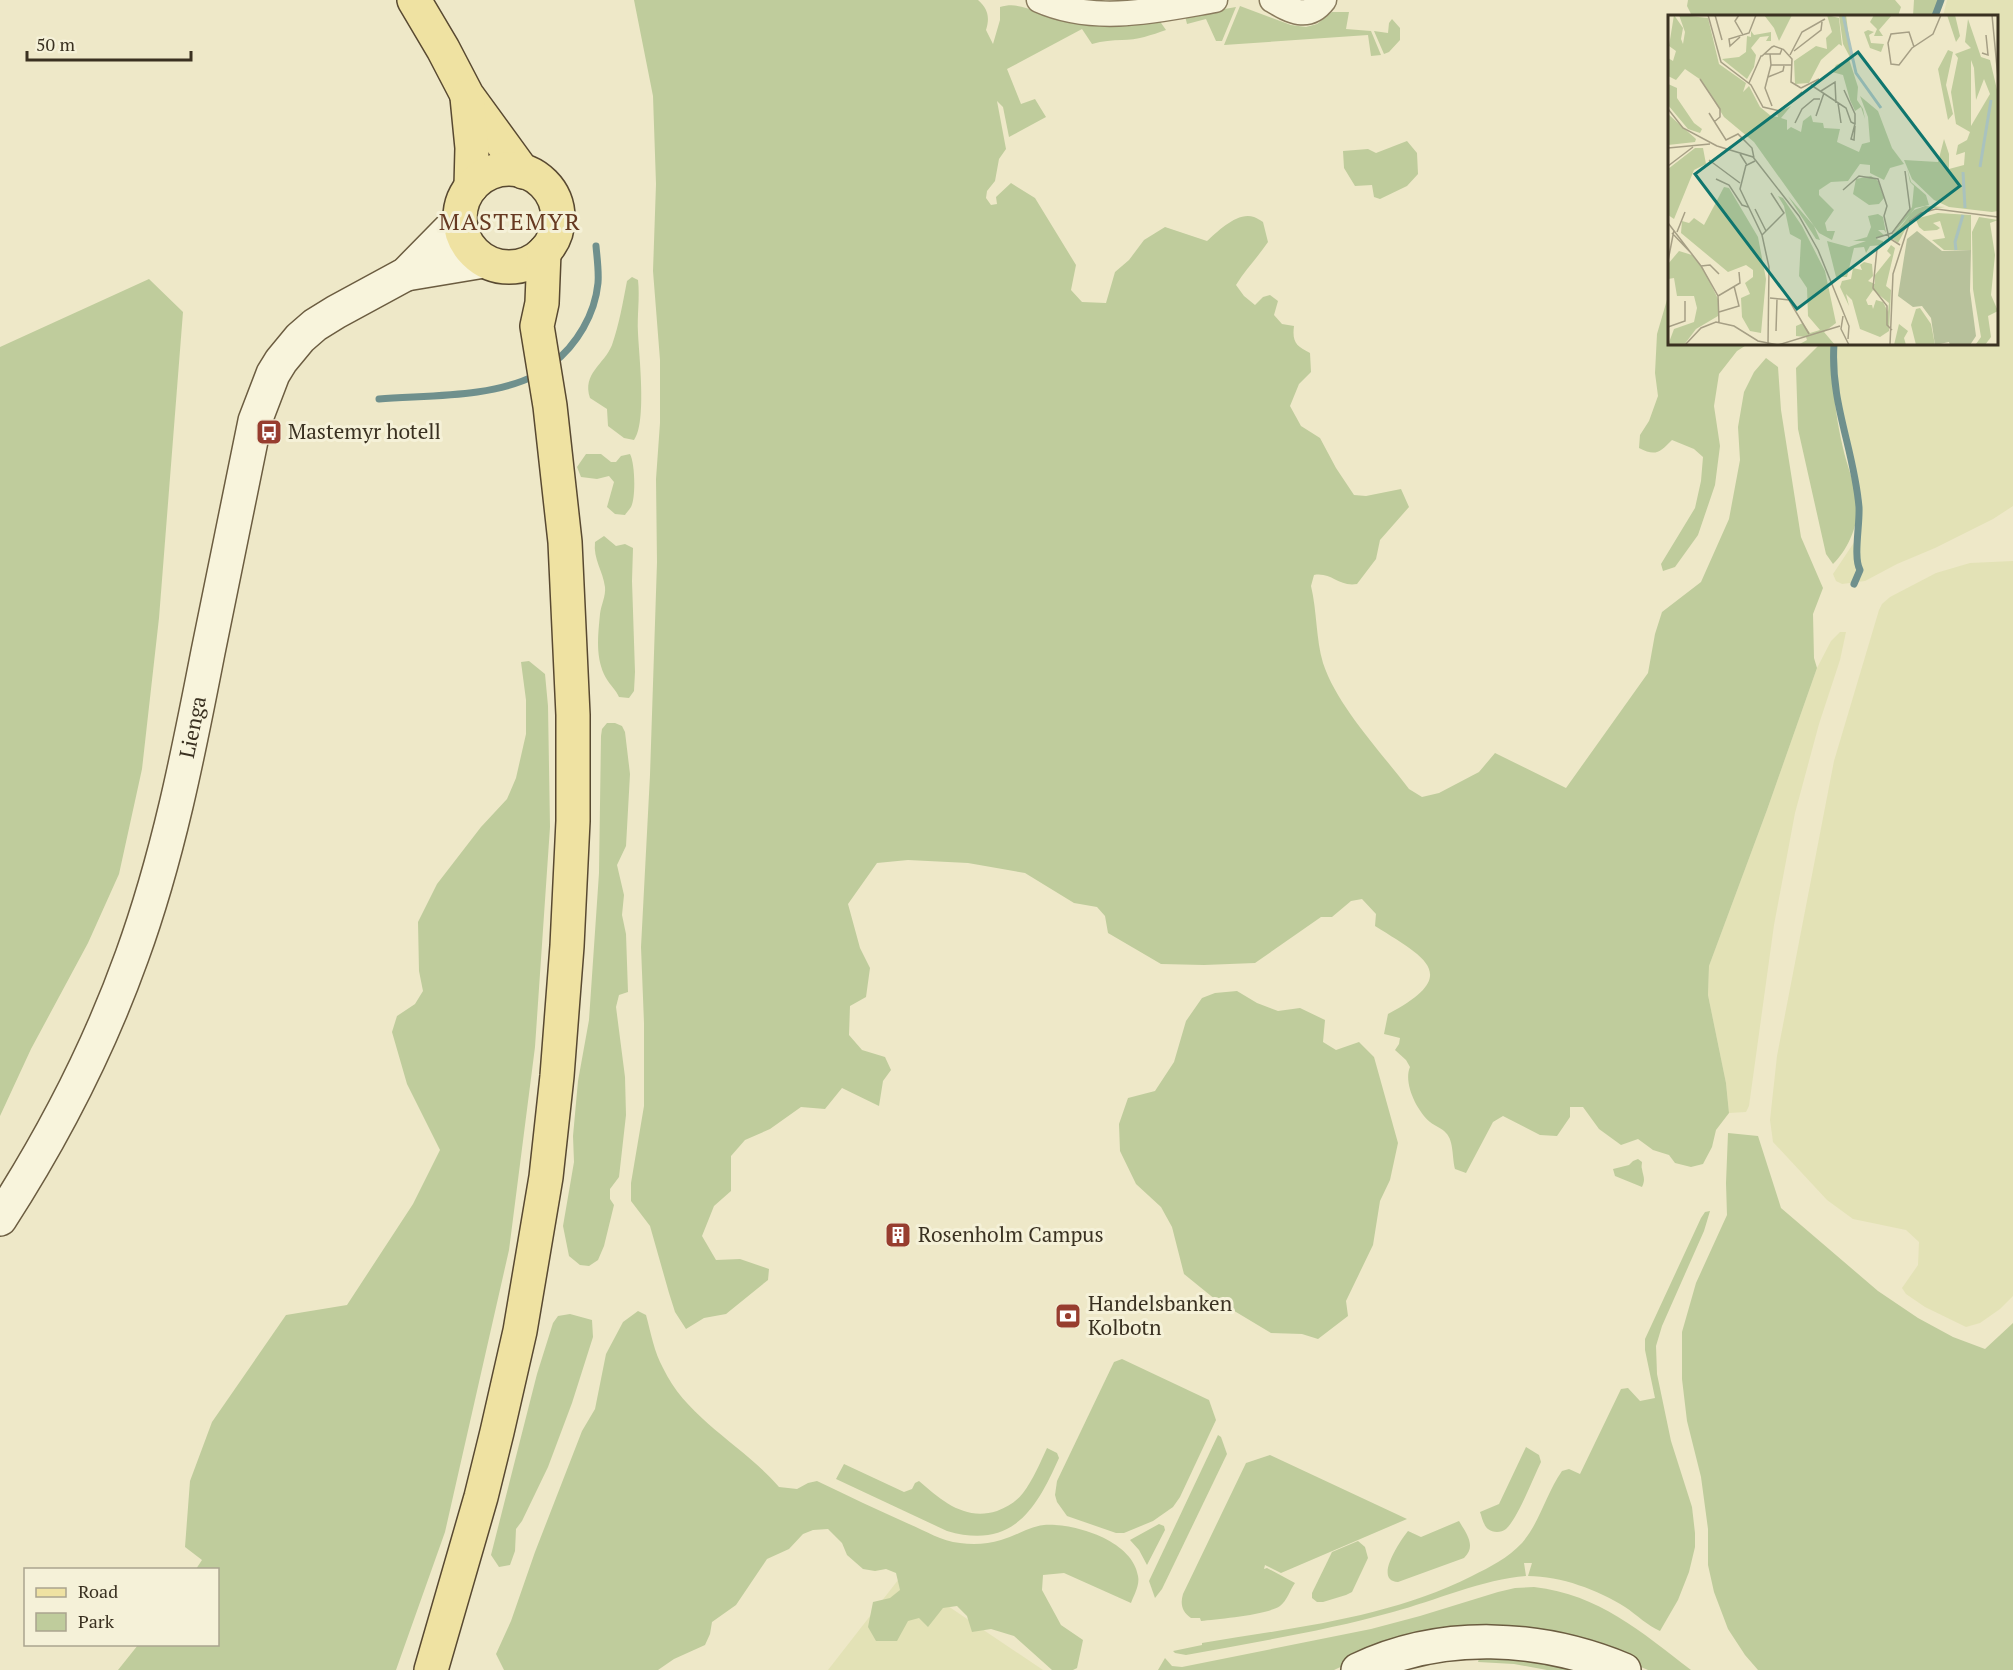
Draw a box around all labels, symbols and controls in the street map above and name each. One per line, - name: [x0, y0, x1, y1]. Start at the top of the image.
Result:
- inset map: [1668, 15, 1998, 345]
- scale bar: [27, 24, 190, 62]
- text: 50 m: [36, 32, 76, 56]
- district label: MASTEMYR: [439, 205, 581, 237]
- bus stop icon: Mastemyr hotell: [254, 417, 284, 447]
- place label: Mastemyr hotell: [288, 417, 441, 445]
- street label: Lienga: [172, 693, 212, 760]
- building icon: Rosenholm Campus: [883, 1220, 913, 1250]
- place label: Rosenholm Campus: [918, 1220, 1104, 1248]
- place label: Handelsbanken Kolbotn: [1088, 1289, 1233, 1341]
- bank icon: Handelsbanken Kolbotn: [1053, 1301, 1083, 1331]
- legend: [24, 1568, 219, 1646]
- text: Road: [78, 1579, 118, 1603]
- text: Park: [78, 1609, 115, 1633]

